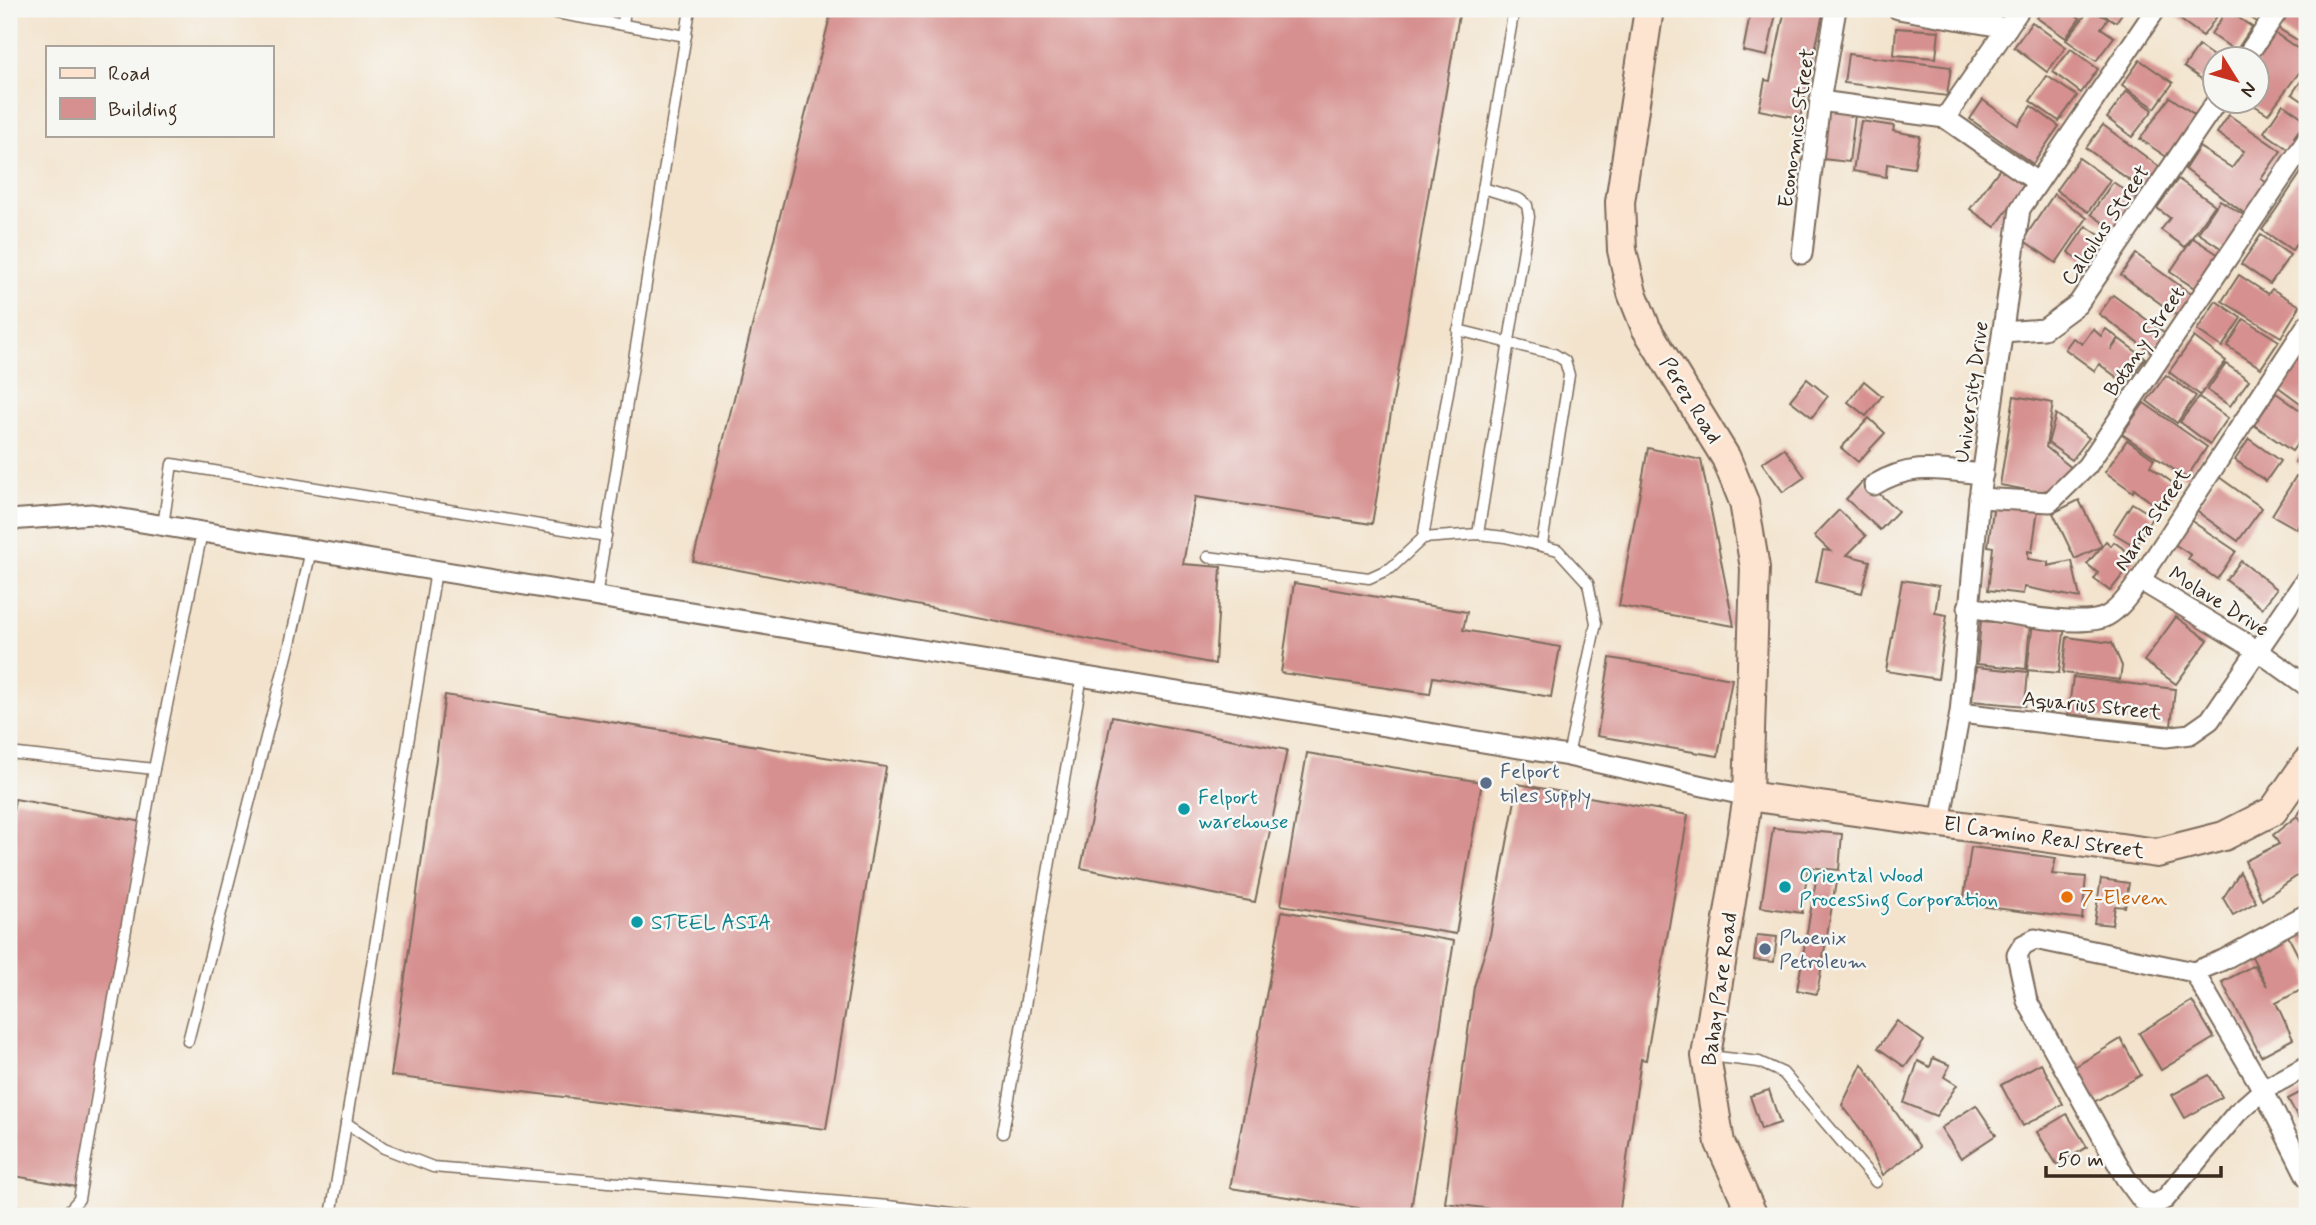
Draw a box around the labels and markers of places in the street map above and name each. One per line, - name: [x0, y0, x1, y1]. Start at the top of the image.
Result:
- place label: Felport tiles supply: [1500, 758, 1591, 810]
- marker: Felport tiles supply: [1478, 775, 1494, 791]
- place label: Felport warehouse: [1198, 784, 1289, 836]
- marker: Felport warehouse: [1176, 801, 1192, 817]
- place label: Oriental Wood Processing Corporation: [1799, 862, 1998, 916]
- marker: Oriental Wood Processing Corporation: [1777, 879, 1793, 895]
- place label: 7-Eleven: [2081, 884, 2168, 912]
- marker: 7-Eleven: [2059, 889, 2075, 905]
- place label: STEEL ASIA: [651, 909, 771, 937]
- marker: STEEL ASIA: [629, 914, 645, 930]
- place label: Phoenix Petroleum: [1779, 924, 1867, 976]
- marker: Phoenix Petroleum: [1757, 941, 1773, 957]

